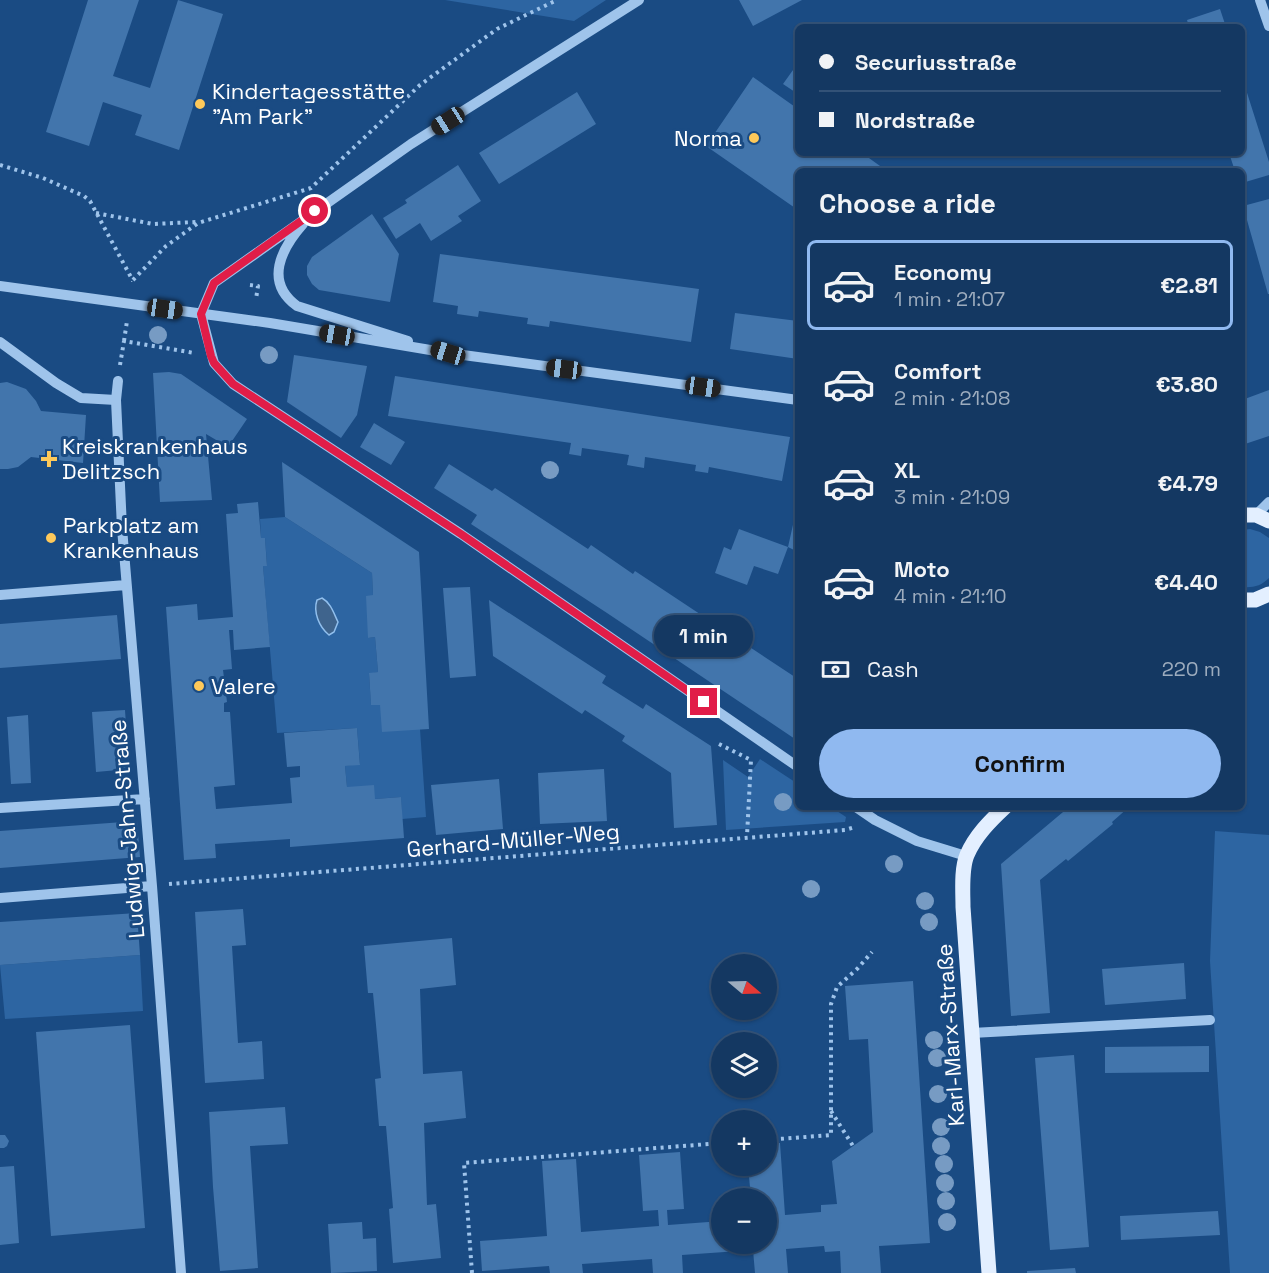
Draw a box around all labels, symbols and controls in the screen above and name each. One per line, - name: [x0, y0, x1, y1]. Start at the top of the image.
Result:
- text: Securiusstraße: [855, 48, 1017, 76]
- place label: Kindertagesstätte "Am Park": [212, 77, 405, 130]
- marker: Kindertagesstätte "Am Park": [193, 97, 207, 111]
- car: [428, 104, 468, 138]
- text: Nordstraße: [855, 106, 975, 134]
- place label: Norma: [674, 124, 742, 152]
- marker: Norma: [747, 131, 761, 145]
- text: Choose a ride: [819, 186, 996, 221]
- route start: [301, 197, 328, 224]
- icon: car: [822, 258, 876, 312]
- text: Economy: [894, 258, 992, 286]
- text: €2.81: [1160, 271, 1218, 299]
- text: 1 min · 21:07: [894, 286, 1005, 312]
- car: [146, 298, 184, 320]
- car: [318, 323, 356, 347]
- car: [428, 339, 468, 367]
- icon: car: [822, 357, 876, 411]
- text: Comfort: [894, 357, 982, 385]
- car: [545, 358, 583, 380]
- text: €3.80: [1156, 370, 1218, 398]
- car: [684, 376, 722, 398]
- text: 2 min · 21:08: [894, 385, 1010, 411]
- place label: Kreiskrankenhaus Delitzsch: [62, 432, 248, 485]
- marker: Kreiskrankenhaus Delitzsch: [40, 450, 58, 468]
- icon: car: [822, 456, 876, 510]
- text: XL: [894, 456, 920, 484]
- text: €4.79: [1157, 469, 1218, 497]
- text: 3 min · 21:09: [894, 484, 1010, 510]
- place label: Parkplatz am Krankenhaus: [63, 511, 199, 564]
- marker: Parkplatz am Krankenhaus: [44, 531, 58, 545]
- icon: car: [822, 555, 876, 609]
- text: Moto: [894, 555, 950, 583]
- text: €4.40: [1154, 568, 1218, 596]
- text: 4 min · 21:10: [894, 583, 1007, 609]
- callout: 1 min: [654, 615, 754, 657]
- text: 1 min: [679, 623, 728, 649]
- icon: cash: [819, 653, 852, 686]
- text: Cash: [867, 655, 919, 683]
- text: 220 m: [1162, 656, 1221, 682]
- place label: Valere: [211, 672, 276, 700]
- marker: Valere: [192, 679, 206, 693]
- route end: [690, 688, 717, 715]
- street label: Ludwig-Jahn-Straße: [103, 718, 151, 940]
- button: Confirm: [819, 729, 1221, 798]
- street label: Gerhard-Müller-Weg: [405, 817, 621, 863]
- street label: Karl-Marx-Straße: [930, 943, 970, 1127]
- north arrow: [711, 954, 777, 1020]
- map controls: [711, 954, 777, 1254]
- button: layers: [711, 1032, 777, 1098]
- button: +: [711, 1110, 777, 1176]
- button: −: [711, 1188, 777, 1254]

